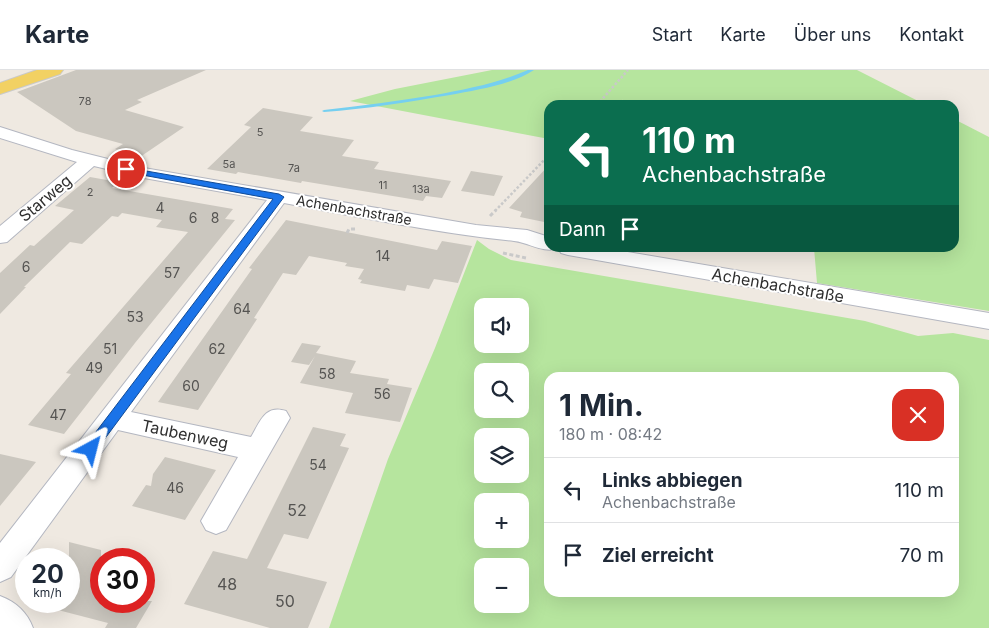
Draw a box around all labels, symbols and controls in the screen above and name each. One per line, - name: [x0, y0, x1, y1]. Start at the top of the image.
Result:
- text: Karte: [25, 20, 89, 49]
- text: Start: [652, 24, 692, 45]
- text: Karte: [720, 24, 766, 45]
- text: Über uns: [794, 24, 871, 45]
- text: Kontakt: [899, 24, 964, 45]
- house number: 78: [79, 94, 92, 108]
- text: 110 m: [642, 119, 736, 161]
- icon: left: [559, 120, 624, 185]
- house number: 5: [257, 125, 264, 139]
- pin: [105, 148, 147, 190]
- icon: arrive: [112, 155, 140, 183]
- house number: 5a: [223, 157, 235, 171]
- house number: 7a: [288, 161, 300, 175]
- text: Achenbachstraße: [642, 161, 826, 187]
- street label: Starweg: [15, 170, 75, 226]
- house number: 11: [379, 178, 387, 192]
- house number: 13a: [412, 182, 430, 196]
- house number: 2: [87, 185, 93, 199]
- street label: Achenbachstraße: [295, 191, 413, 228]
- house number: 4: [155, 199, 165, 216]
- house number: 6: [189, 209, 197, 226]
- house number: 8: [211, 209, 219, 226]
- icon: arrive: [616, 215, 644, 243]
- text: Dann: [559, 218, 606, 241]
- house number: 14: [376, 247, 390, 264]
- house number: 6: [22, 258, 30, 275]
- house number: 57: [164, 264, 180, 281]
- street label: Achenbachstraße: [710, 264, 846, 306]
- map controls: [474, 298, 529, 613]
- button: sound: [474, 298, 529, 353]
- house number: 64: [233, 300, 251, 317]
- house number: 53: [126, 308, 144, 325]
- house number: 51: [103, 340, 117, 357]
- house number: 62: [208, 340, 226, 357]
- house number: 49: [85, 359, 103, 376]
- button: search: [474, 363, 529, 418]
- house number: 58: [318, 365, 336, 382]
- house number: 60: [182, 377, 200, 394]
- house number: 56: [373, 385, 391, 402]
- text: 1 Min.: [559, 387, 644, 423]
- button: close: [892, 389, 944, 441]
- house number: 47: [50, 406, 67, 423]
- street label: Taubenweg: [140, 415, 230, 453]
- position arrow: [64, 422, 116, 474]
- text: 180 m · 08:42: [559, 424, 662, 444]
- button: layers: [474, 428, 529, 483]
- house number: 54: [309, 456, 327, 473]
- text: Links abbiegen: [602, 469, 743, 492]
- icon: left: [559, 476, 587, 504]
- house number: 46: [166, 479, 184, 496]
- text: 110 m: [895, 479, 944, 502]
- text: Achenbachstraße: [602, 492, 736, 512]
- button: +: [474, 493, 529, 548]
- house number: 52: [287, 500, 307, 520]
- icon: arrive: [559, 541, 587, 569]
- text: Ziel erreicht: [602, 544, 714, 567]
- text: 70 m: [900, 544, 944, 567]
- speed limit sign: 30: [90, 548, 155, 613]
- button: −: [474, 558, 529, 613]
- text: 20: [31, 559, 64, 589]
- house number: 48: [217, 574, 237, 594]
- text: km/h: [33, 585, 62, 600]
- house number: 50: [275, 591, 295, 611]

